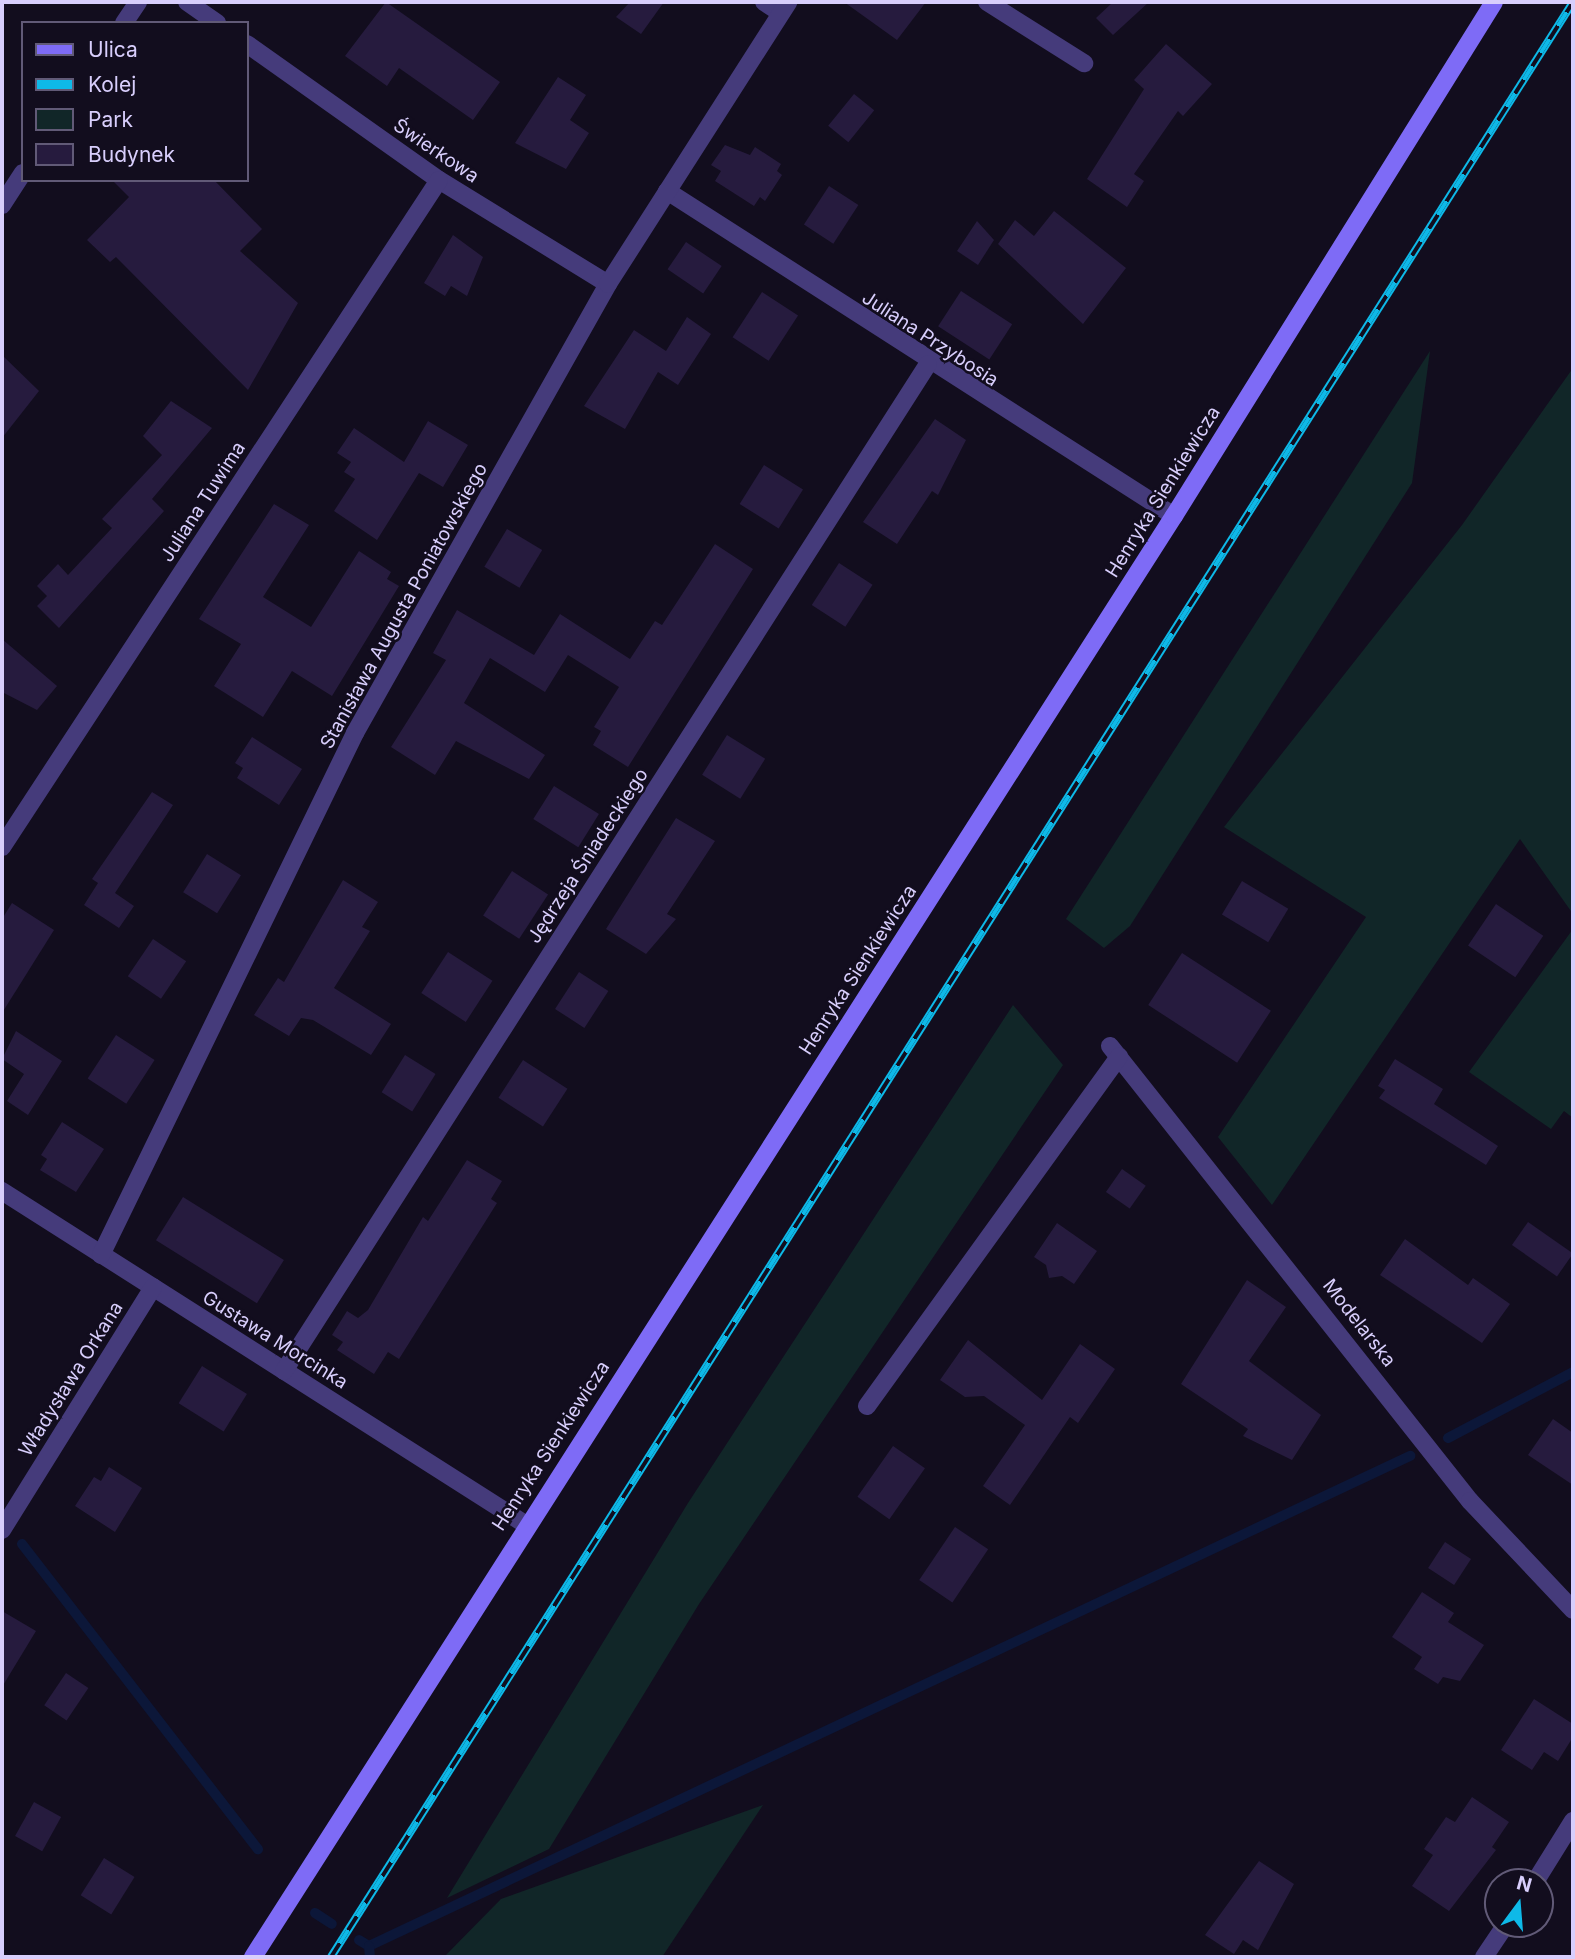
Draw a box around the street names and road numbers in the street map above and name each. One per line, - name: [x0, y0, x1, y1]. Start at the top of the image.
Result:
- street label: Świerkowa: [389, 114, 483, 188]
- street label: Juliana Przybosia: [858, 286, 1002, 392]
- street label: Henryka Sienkiewicza: [1101, 402, 1225, 582]
- street label: Juliana Tuwima: [156, 438, 250, 566]
- street label: Stanisława Augusta Poniatowskiego: [316, 459, 492, 753]
- street label: Jędrzeja Śniadeckiego: [523, 764, 653, 948]
- street label: Henryka Sienkiewicza: [795, 881, 921, 1059]
- street label: Modelarska: [1318, 1275, 1400, 1371]
- street label: Gustawa Morcinka: [198, 1286, 352, 1394]
- street label: Władysława Orkana: [14, 1297, 128, 1461]
- street label: Henryka Sienkiewicza: [488, 1357, 614, 1535]

